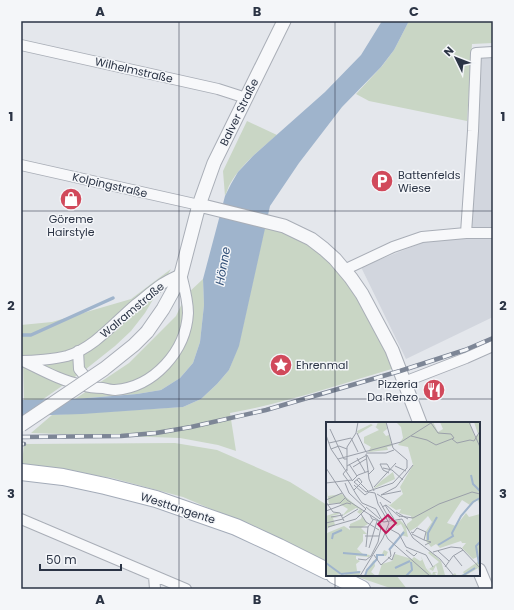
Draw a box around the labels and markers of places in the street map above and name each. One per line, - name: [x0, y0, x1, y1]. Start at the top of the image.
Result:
- place label: Battenfelds Wiese: [398, 167, 461, 196]
- parking icon: Battenfelds Wiese: [369, 168, 395, 194]
- shop icon: Göreme Hairstyle: [58, 186, 84, 212]
- place label: Göreme Hairstyle: [47, 211, 95, 240]
- place icon: Ehrenmal: [268, 352, 294, 378]
- place label: Ehrenmal: [296, 357, 348, 373]
- place label: Pizzeria Da Renzo: [367, 376, 418, 405]
- restaurant icon: Pizzeria Da Renzo: [421, 377, 447, 403]

